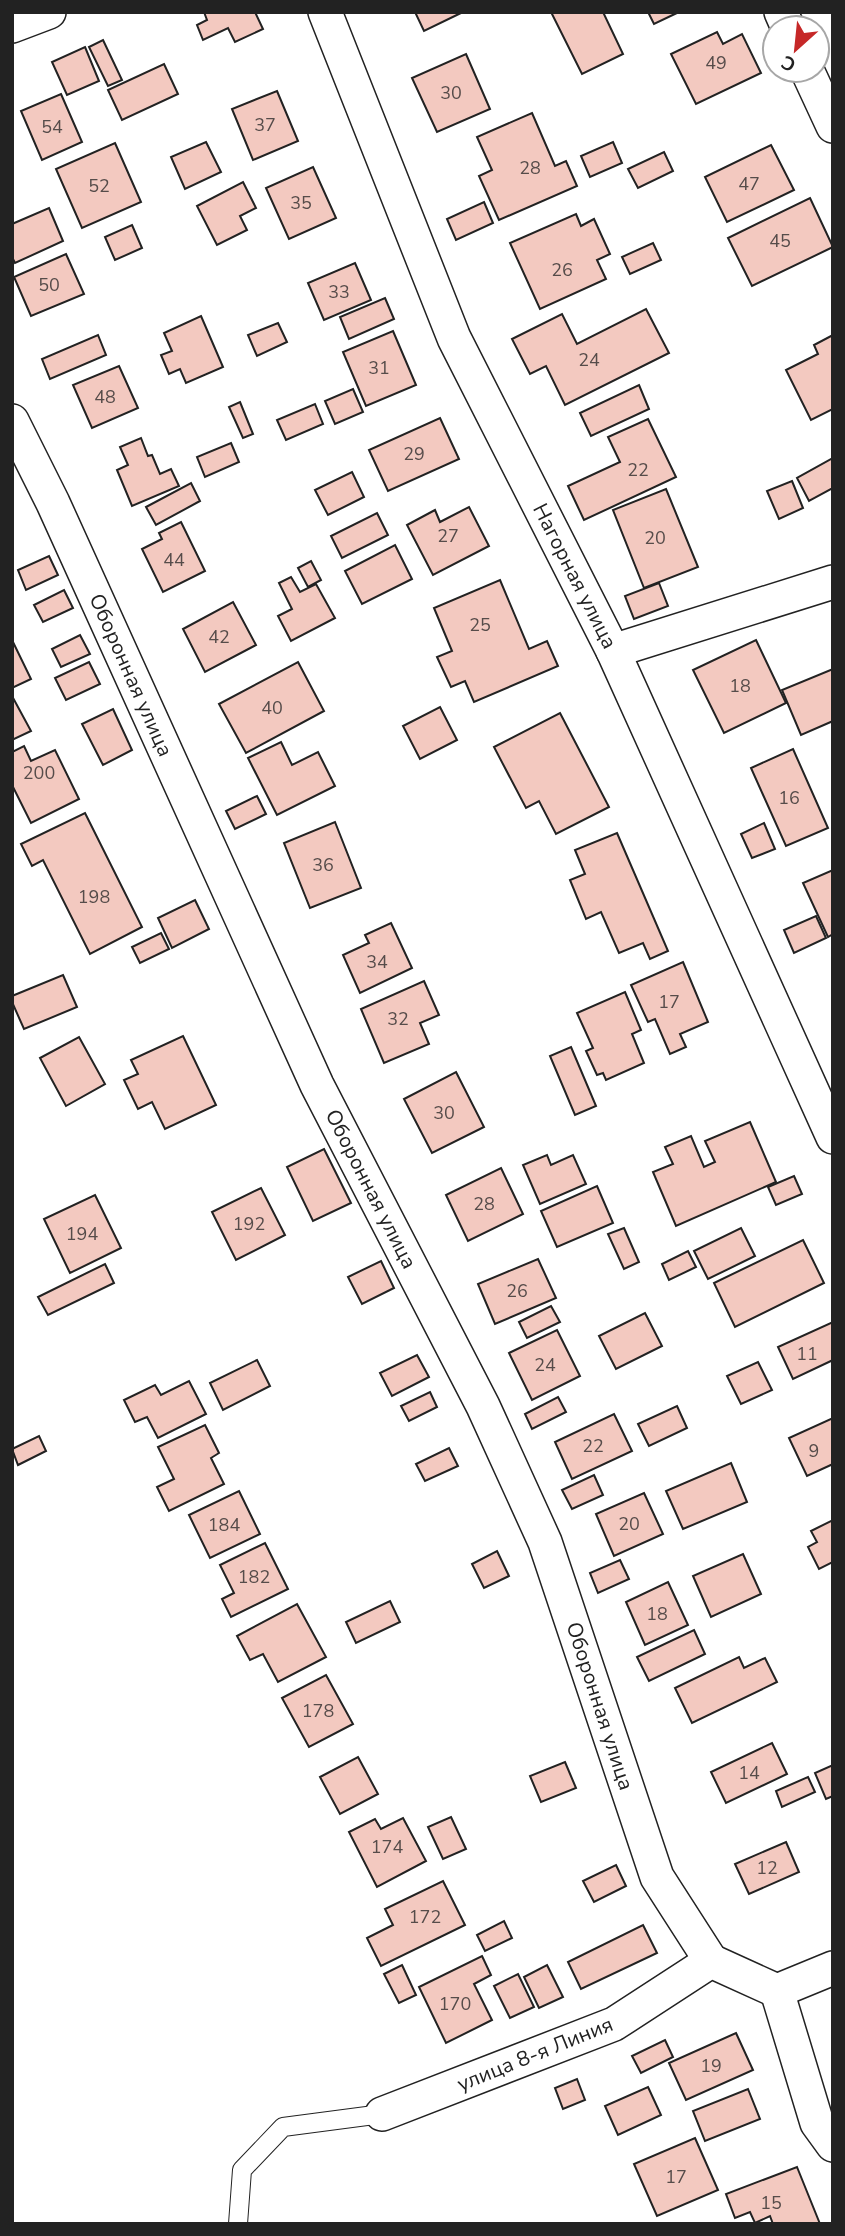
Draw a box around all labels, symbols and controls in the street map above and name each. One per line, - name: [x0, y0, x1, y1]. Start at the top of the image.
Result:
- north arrow: [761, 14, 831, 84]
- text: С: [777, 49, 800, 78]
- house number: 49: [705, 51, 727, 75]
- house number: 30: [440, 81, 462, 105]
- house number: 37: [254, 113, 276, 137]
- house number: 54: [41, 115, 63, 139]
- house number: 28: [519, 156, 541, 180]
- house number: 47: [738, 172, 760, 196]
- house number: 52: [88, 174, 110, 198]
- house number: 35: [290, 191, 312, 215]
- house number: 45: [769, 229, 791, 253]
- house number: 26: [551, 258, 573, 282]
- house number: 50: [38, 273, 60, 297]
- house number: 33: [328, 280, 350, 304]
- house number: 24: [578, 348, 600, 372]
- house number: 31: [368, 356, 390, 380]
- house number: 48: [94, 385, 116, 409]
- house number: 29: [403, 442, 425, 466]
- house number: 22: [627, 458, 649, 482]
- street label: Нагорная улица: [526, 498, 624, 654]
- house number: 27: [437, 524, 459, 548]
- house number: 20: [644, 526, 666, 550]
- house number: 44: [163, 548, 185, 572]
- street label: Оборонная улица: [83, 589, 179, 761]
- house number: 25: [469, 613, 491, 637]
- house number: 42: [208, 625, 230, 649]
- house number: 18: [729, 674, 751, 698]
- house number: 40: [261, 696, 283, 720]
- house number: 200: [23, 761, 55, 785]
- house number: 16: [778, 786, 800, 810]
- house number: 36: [312, 853, 334, 877]
- house number: 198: [78, 885, 110, 909]
- house number: 34: [366, 950, 388, 974]
- house number: 17: [658, 990, 680, 1014]
- house number: 32: [387, 1007, 409, 1031]
- house number: 30: [433, 1101, 455, 1125]
- street label: Оборонная улица: [319, 1104, 423, 1274]
- house number: 28: [473, 1192, 495, 1216]
- house number: 192: [233, 1212, 265, 1236]
- house number: 194: [66, 1222, 98, 1246]
- house number: 26: [506, 1279, 528, 1303]
- house number: 11: [796, 1342, 818, 1366]
- house number: 24: [534, 1353, 556, 1377]
- house number: 22: [582, 1434, 604, 1458]
- house number: 9: [809, 1439, 819, 1463]
- house number: 20: [618, 1512, 640, 1536]
- house number: 184: [208, 1513, 240, 1537]
- house number: 182: [238, 1565, 270, 1589]
- house number: 18: [646, 1602, 668, 1626]
- street label: Оборонная улица: [560, 1618, 640, 1794]
- house number: 178: [302, 1699, 334, 1723]
- house number: 14: [738, 1761, 760, 1785]
- house number: 174: [371, 1835, 403, 1859]
- house number: 12: [756, 1856, 778, 1880]
- house number: 172: [409, 1905, 441, 1929]
- house number: 170: [439, 1992, 471, 2016]
- street label: улица 8-я Линия: [453, 2010, 617, 2098]
- house number: 19: [700, 2054, 722, 2078]
- house number: 17: [665, 2165, 687, 2189]
- house number: 15: [760, 2191, 782, 2215]

